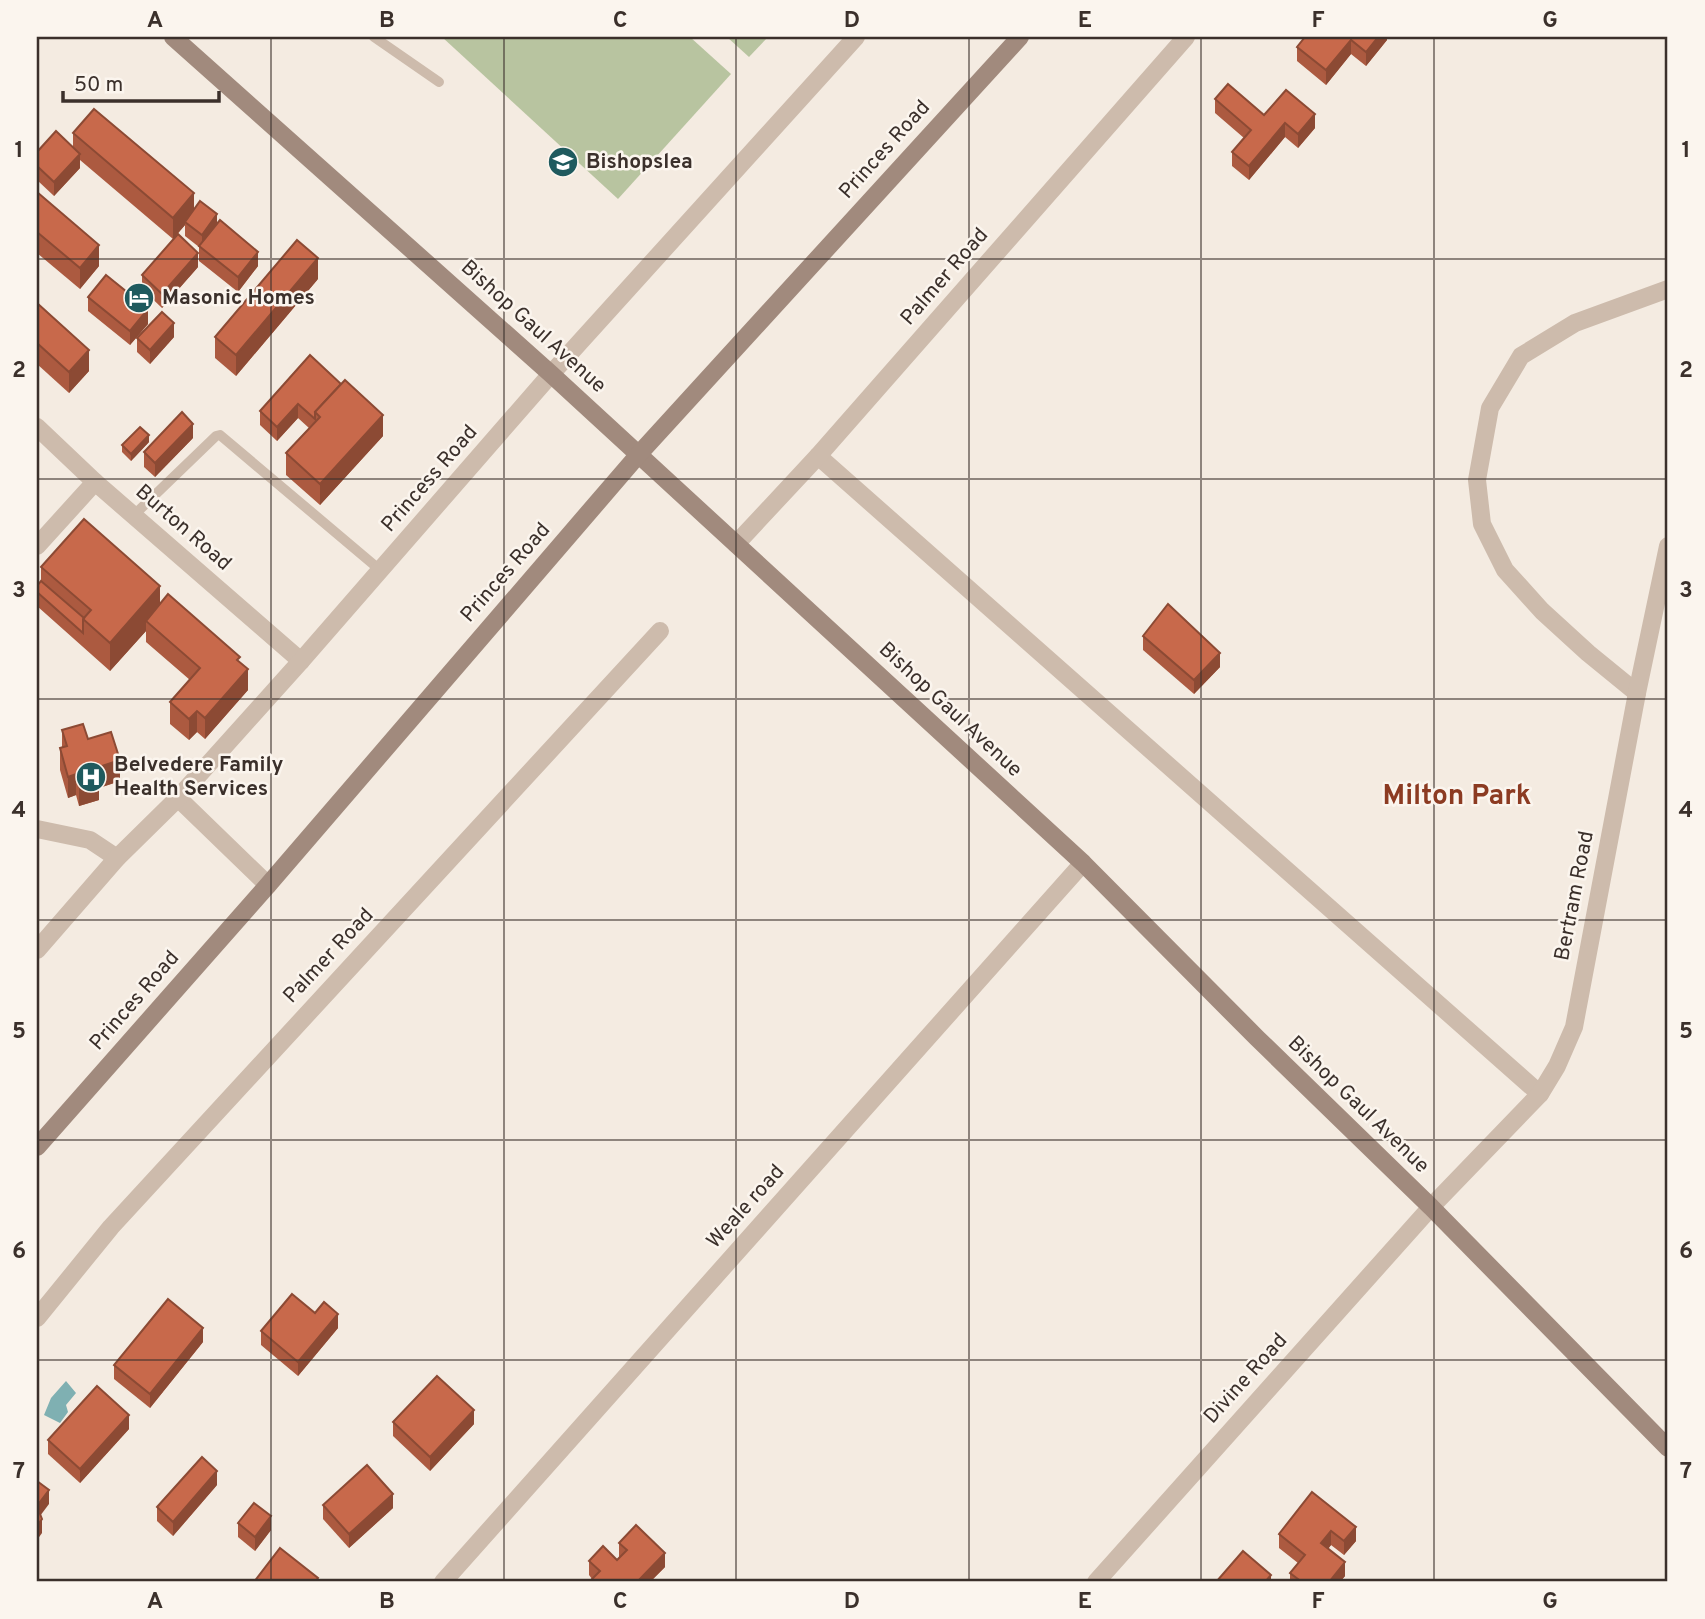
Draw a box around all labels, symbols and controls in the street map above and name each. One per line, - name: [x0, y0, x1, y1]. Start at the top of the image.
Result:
- text: A: [147, 7, 163, 36]
- text: B: [379, 7, 395, 36]
- text: C: [613, 7, 627, 36]
- text: D: [844, 7, 860, 36]
- text: E: [1078, 7, 1092, 36]
- text: F: [1311, 7, 1325, 36]
- text: G: [1542, 7, 1558, 36]
- scale bar: [63, 60, 219, 104]
- text: 50 m: [74, 72, 123, 99]
- street label: Princes Road: [834, 95, 936, 205]
- text: 1: [14, 137, 24, 166]
- text: 1: [1681, 137, 1691, 166]
- school or university icon: Bishopslea: [546, 145, 580, 179]
- place label: Bishopslea: [586, 149, 693, 176]
- street label: Palmer Road: [895, 223, 995, 331]
- street label: Bishop Gaul Avenue: [455, 255, 611, 399]
- hotel icon: Masonic Homes: [122, 281, 156, 315]
- place label: Masonic Homes: [162, 285, 315, 312]
- text: 2: [12, 357, 26, 386]
- text: 2: [1679, 357, 1693, 386]
- street label: Princess Road: [376, 420, 484, 538]
- street label: Burton Road: [129, 479, 237, 577]
- street label: Princes Road: [455, 517, 557, 629]
- text: 3: [12, 577, 26, 606]
- text: 3: [1679, 577, 1693, 606]
- street label: Bishop Gaul Avenue: [873, 636, 1027, 784]
- place label: Belvedere Family Health Services: [114, 752, 284, 803]
- hospital icon: Belvedere Family Health Services: [74, 760, 108, 794]
- district label: Milton Park: [1383, 779, 1531, 815]
- text: 4: [12, 797, 26, 826]
- text: 4: [1679, 797, 1693, 826]
- street label: Bertram Road: [1549, 829, 1601, 963]
- street label: Palmer Road: [278, 903, 380, 1009]
- street label: Princes Road: [84, 945, 186, 1057]
- text: 5: [12, 1018, 26, 1047]
- text: 5: [1679, 1018, 1693, 1047]
- street label: Bishop Gaul Avenue: [1281, 1030, 1435, 1180]
- street label: Weale road: [701, 1159, 791, 1255]
- text: 6: [12, 1238, 26, 1267]
- text: 6: [1679, 1238, 1693, 1267]
- street label: Divine Road: [1198, 1328, 1294, 1430]
- text: 7: [13, 1458, 25, 1487]
- text: 7: [1680, 1458, 1692, 1487]
- text: A: [147, 1588, 163, 1617]
- text: B: [379, 1588, 395, 1617]
- text: C: [613, 1588, 627, 1617]
- text: D: [844, 1588, 860, 1617]
- text: E: [1078, 1588, 1092, 1617]
- text: F: [1311, 1588, 1325, 1617]
- text: G: [1542, 1588, 1558, 1617]

